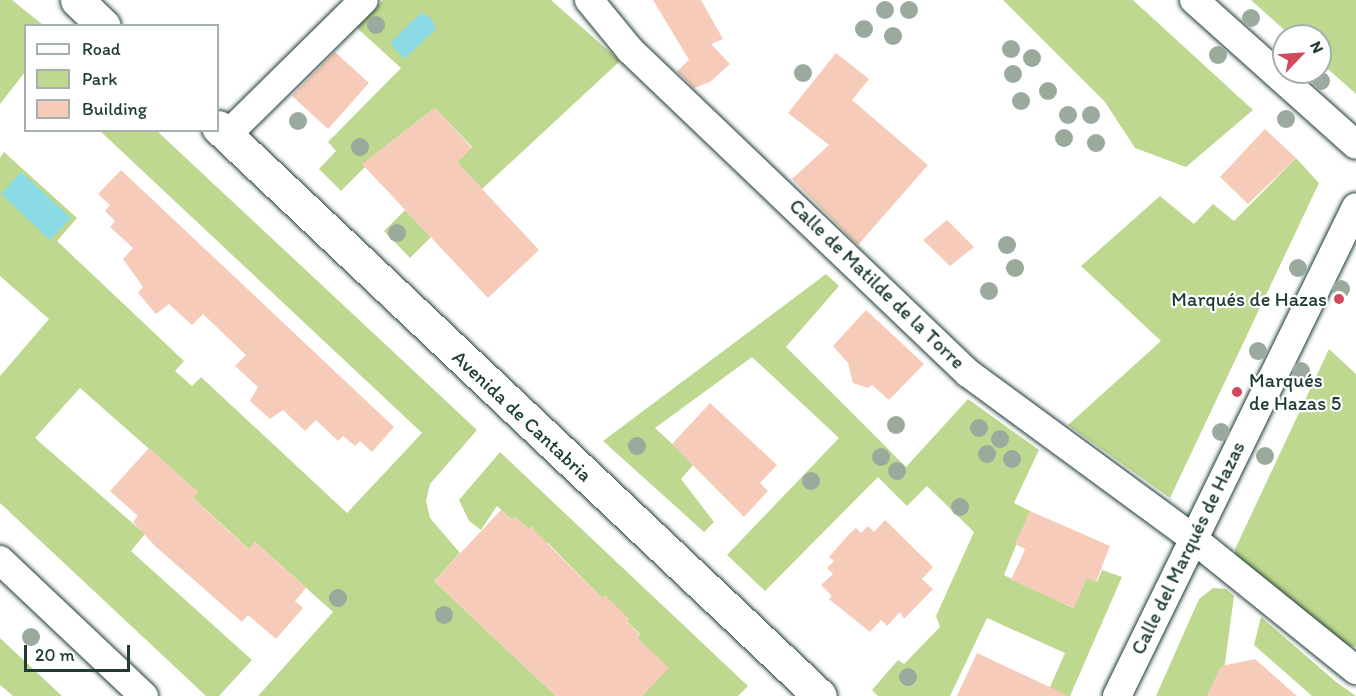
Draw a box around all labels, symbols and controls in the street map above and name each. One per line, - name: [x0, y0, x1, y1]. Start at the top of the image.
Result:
- legend: [24, 24, 219, 132]
- north arrow: [1272, 24, 1332, 84]
- text: Road: [82, 38, 121, 60]
- text: N: [1306, 38, 1328, 56]
- text: Park: [82, 68, 117, 90]
- text: Building: [82, 98, 147, 120]
- street label: Calle de Matilde de la Torre: [785, 194, 969, 374]
- place label: Marqués de Hazas: [1171, 287, 1327, 311]
- marker: Marqués de Hazas: [1332, 292, 1346, 306]
- street label: Avenida de Cantabria: [447, 345, 597, 487]
- place label: Marqués de Hazas 5: [1249, 368, 1341, 415]
- marker: Marqués de Hazas 5: [1230, 385, 1244, 399]
- street label: Calle del Marqués de Hazas: [1126, 437, 1250, 659]
- scale bar: [27, 633, 134, 671]
- text: 20 m: [35, 644, 75, 666]

